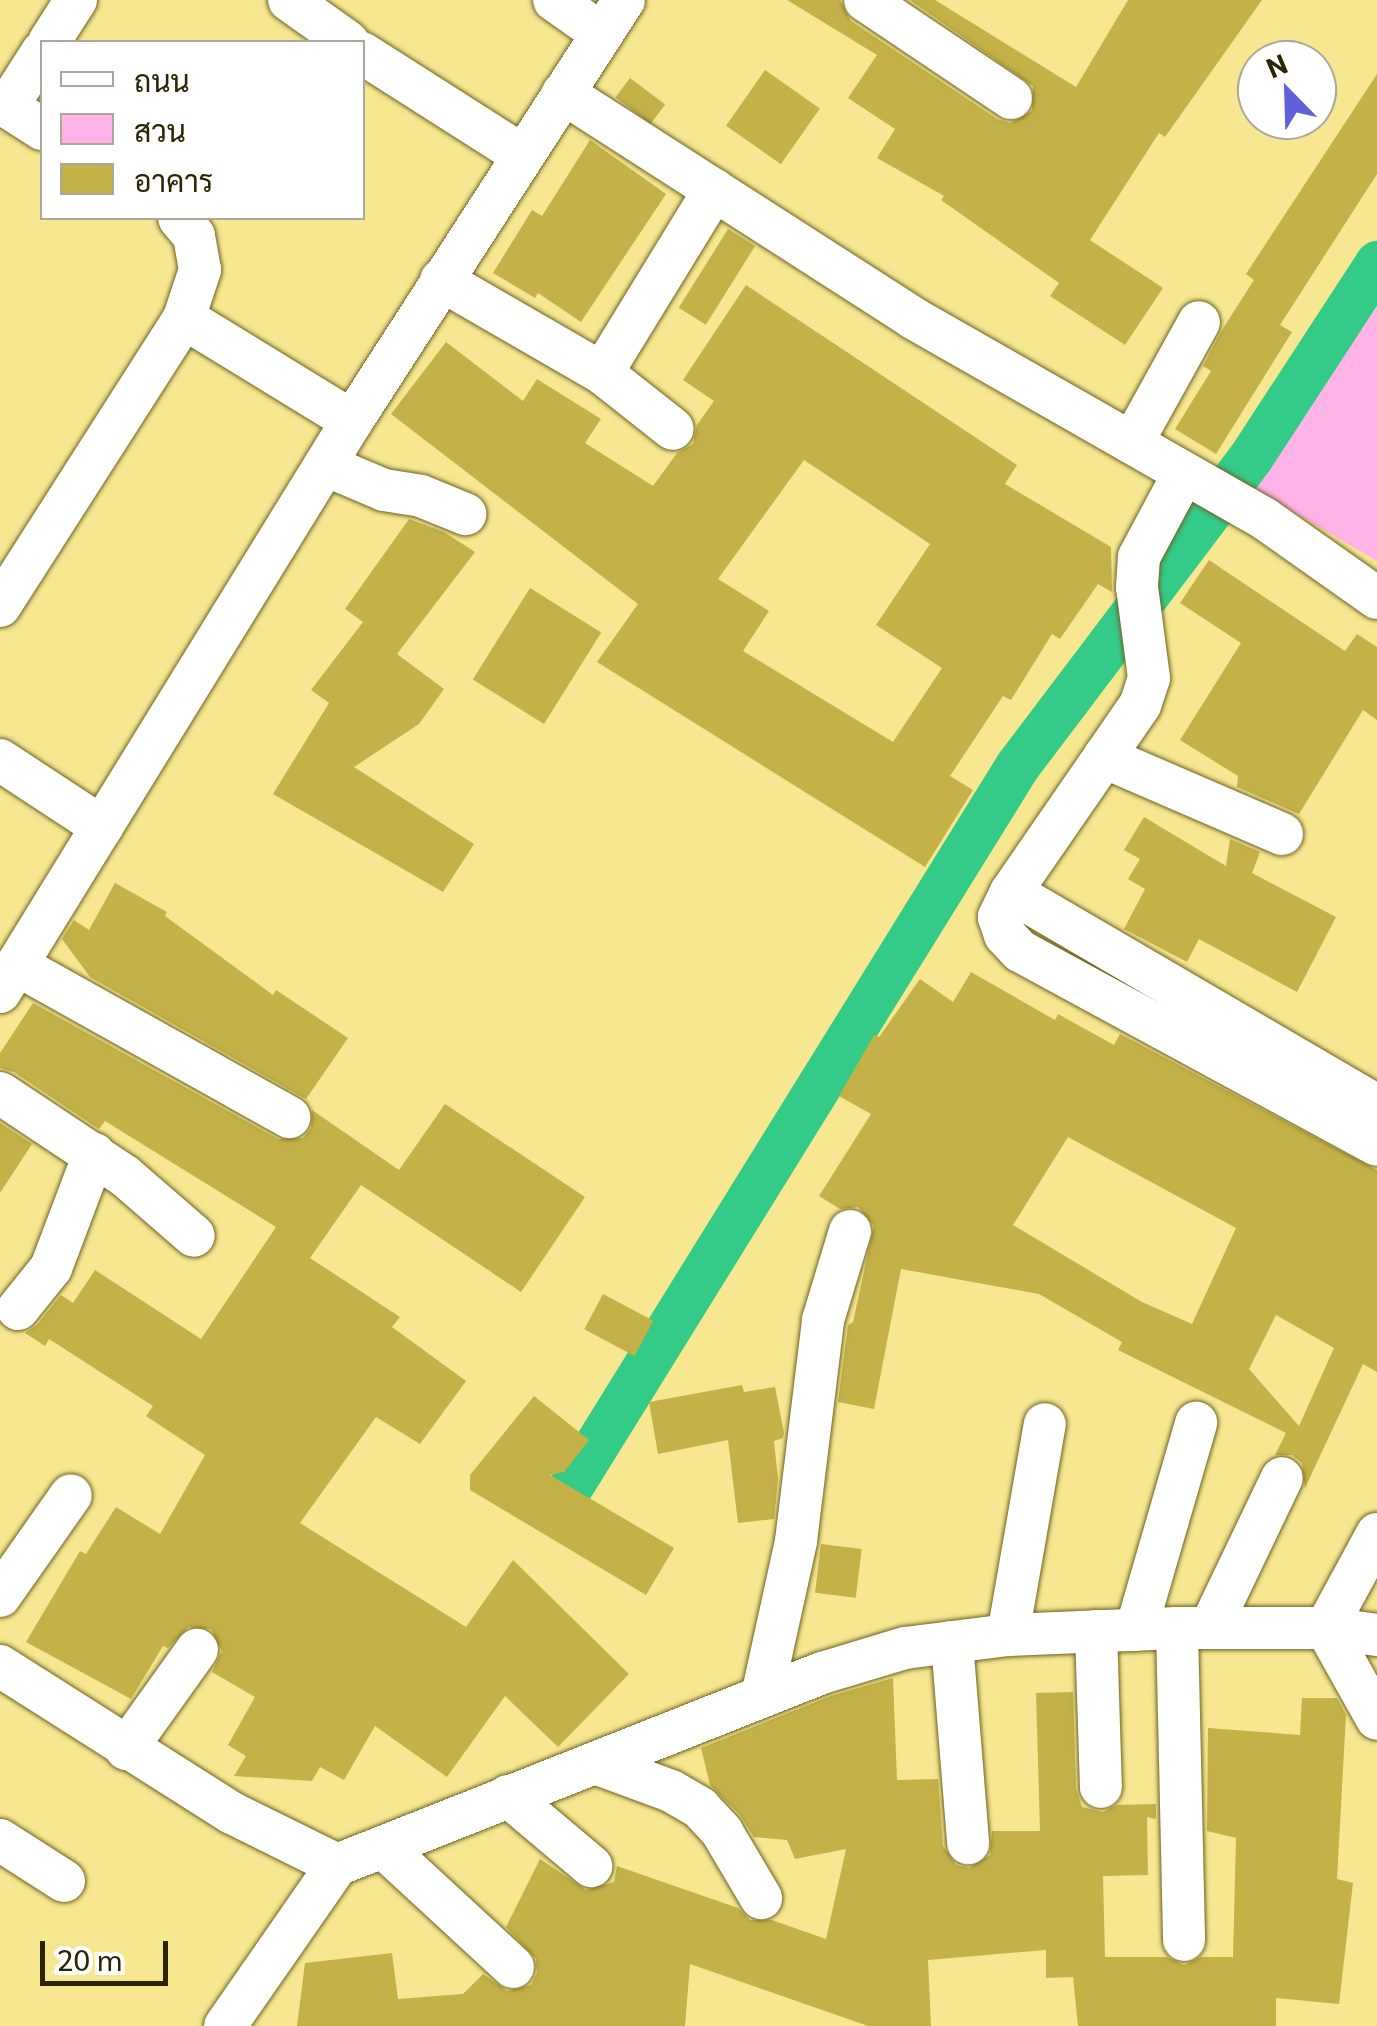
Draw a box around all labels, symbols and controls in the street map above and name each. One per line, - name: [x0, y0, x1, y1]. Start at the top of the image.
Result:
- legend: [40, 40, 365, 220]
- north arrow: [1237, 40, 1337, 140]
- text: N: [1260, 44, 1292, 85]
- text: ถนน: [134, 60, 190, 99]
- text: สวน: [134, 110, 186, 149]
- text: อาคาร: [134, 160, 213, 199]
- scale bar: [45, 1921, 172, 1983]
- text: 20 m: [57, 1939, 122, 1978]

